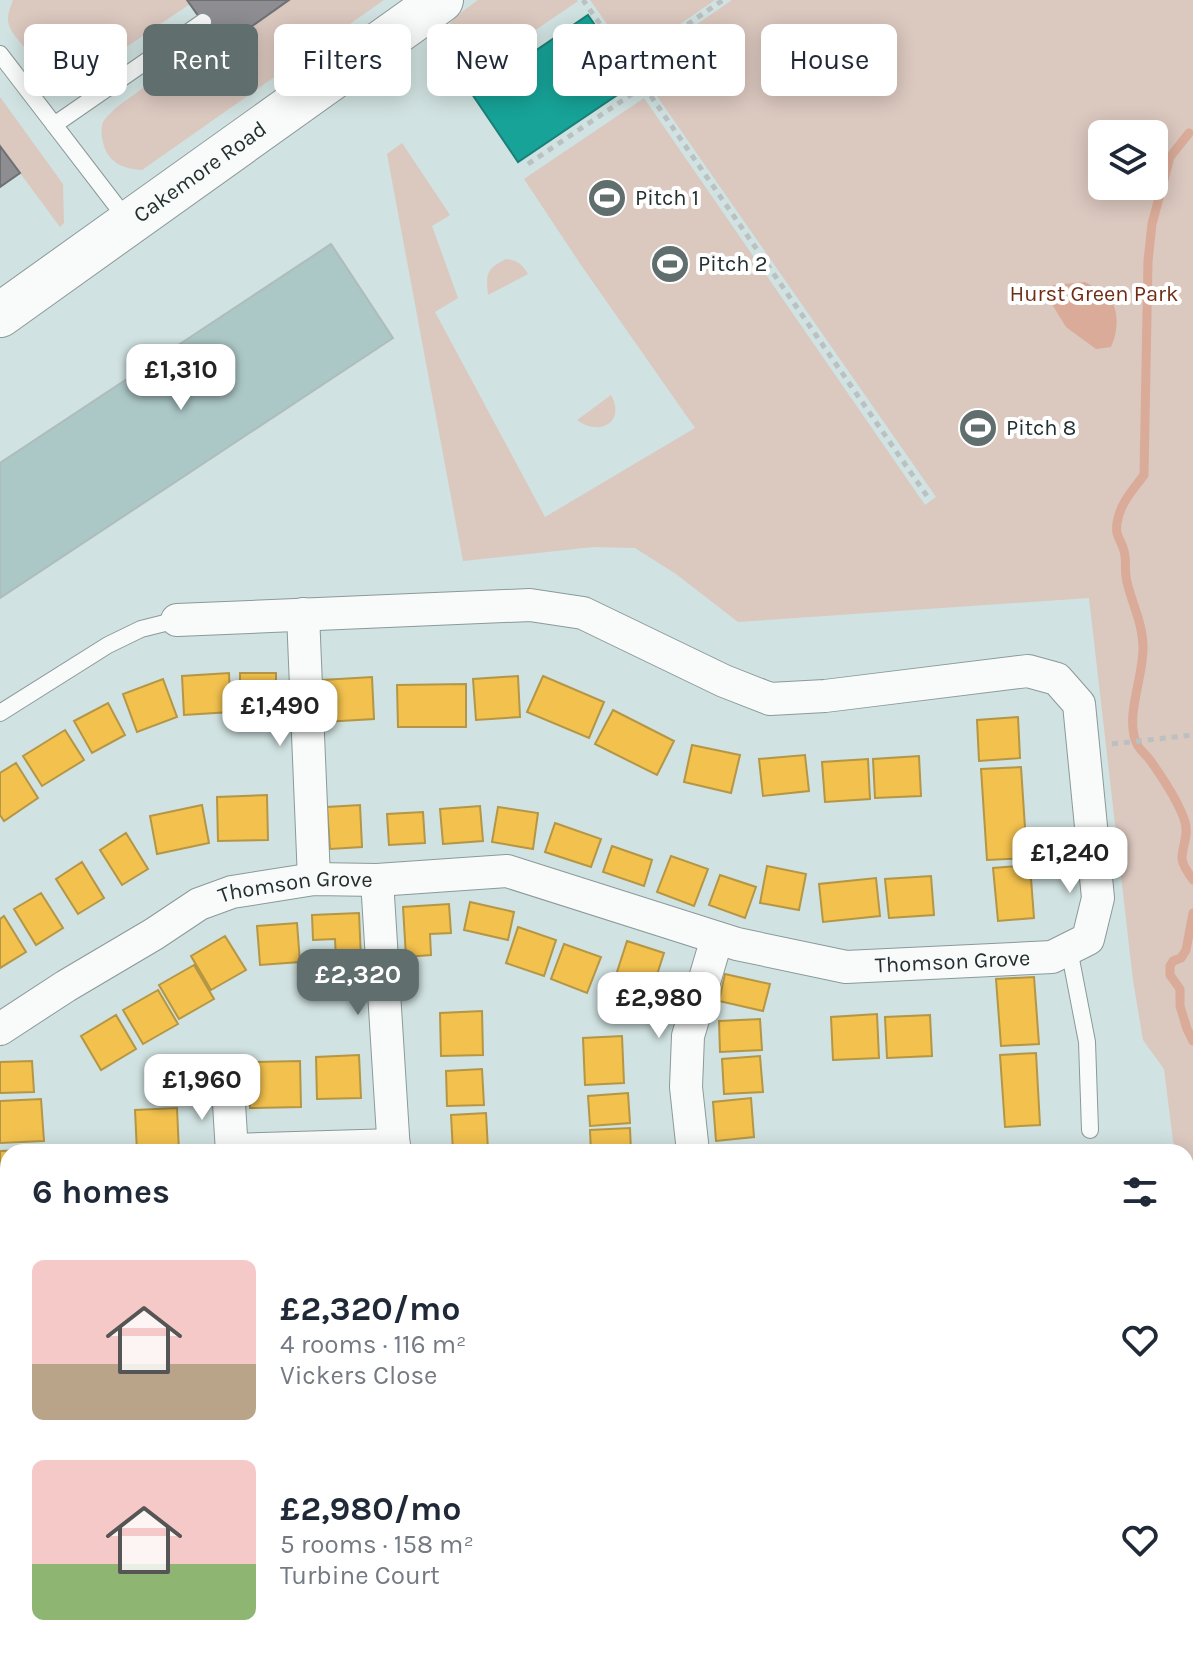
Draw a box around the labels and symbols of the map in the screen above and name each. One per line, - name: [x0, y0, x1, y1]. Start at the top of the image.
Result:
- street label: Cakemore Road: [129, 116, 272, 228]
- sports icon: Pitch 1: [586, 177, 628, 219]
- place label: Pitch 1: [635, 185, 699, 211]
- sports icon: Pitch 2: [649, 243, 691, 285]
- place label: Pitch 2: [698, 251, 768, 277]
- park label: Hurst Green Park: [1010, 281, 1178, 307]
- pin: £1,310: [116, 344, 246, 412]
- sports icon: Pitch 8: [957, 407, 999, 449]
- place label: Pitch 8: [1006, 415, 1076, 441]
- pin: £1,490: [215, 680, 345, 748]
- pin: £1,240: [1005, 827, 1135, 895]
- street label: Thomson Grove: [214, 866, 373, 909]
- street label: Thomson Grove: [874, 945, 1031, 979]
- pin: £2,320: [293, 949, 423, 1017]
- pin: £2,980: [594, 972, 724, 1040]
- pin: £1,960: [137, 1054, 267, 1122]

